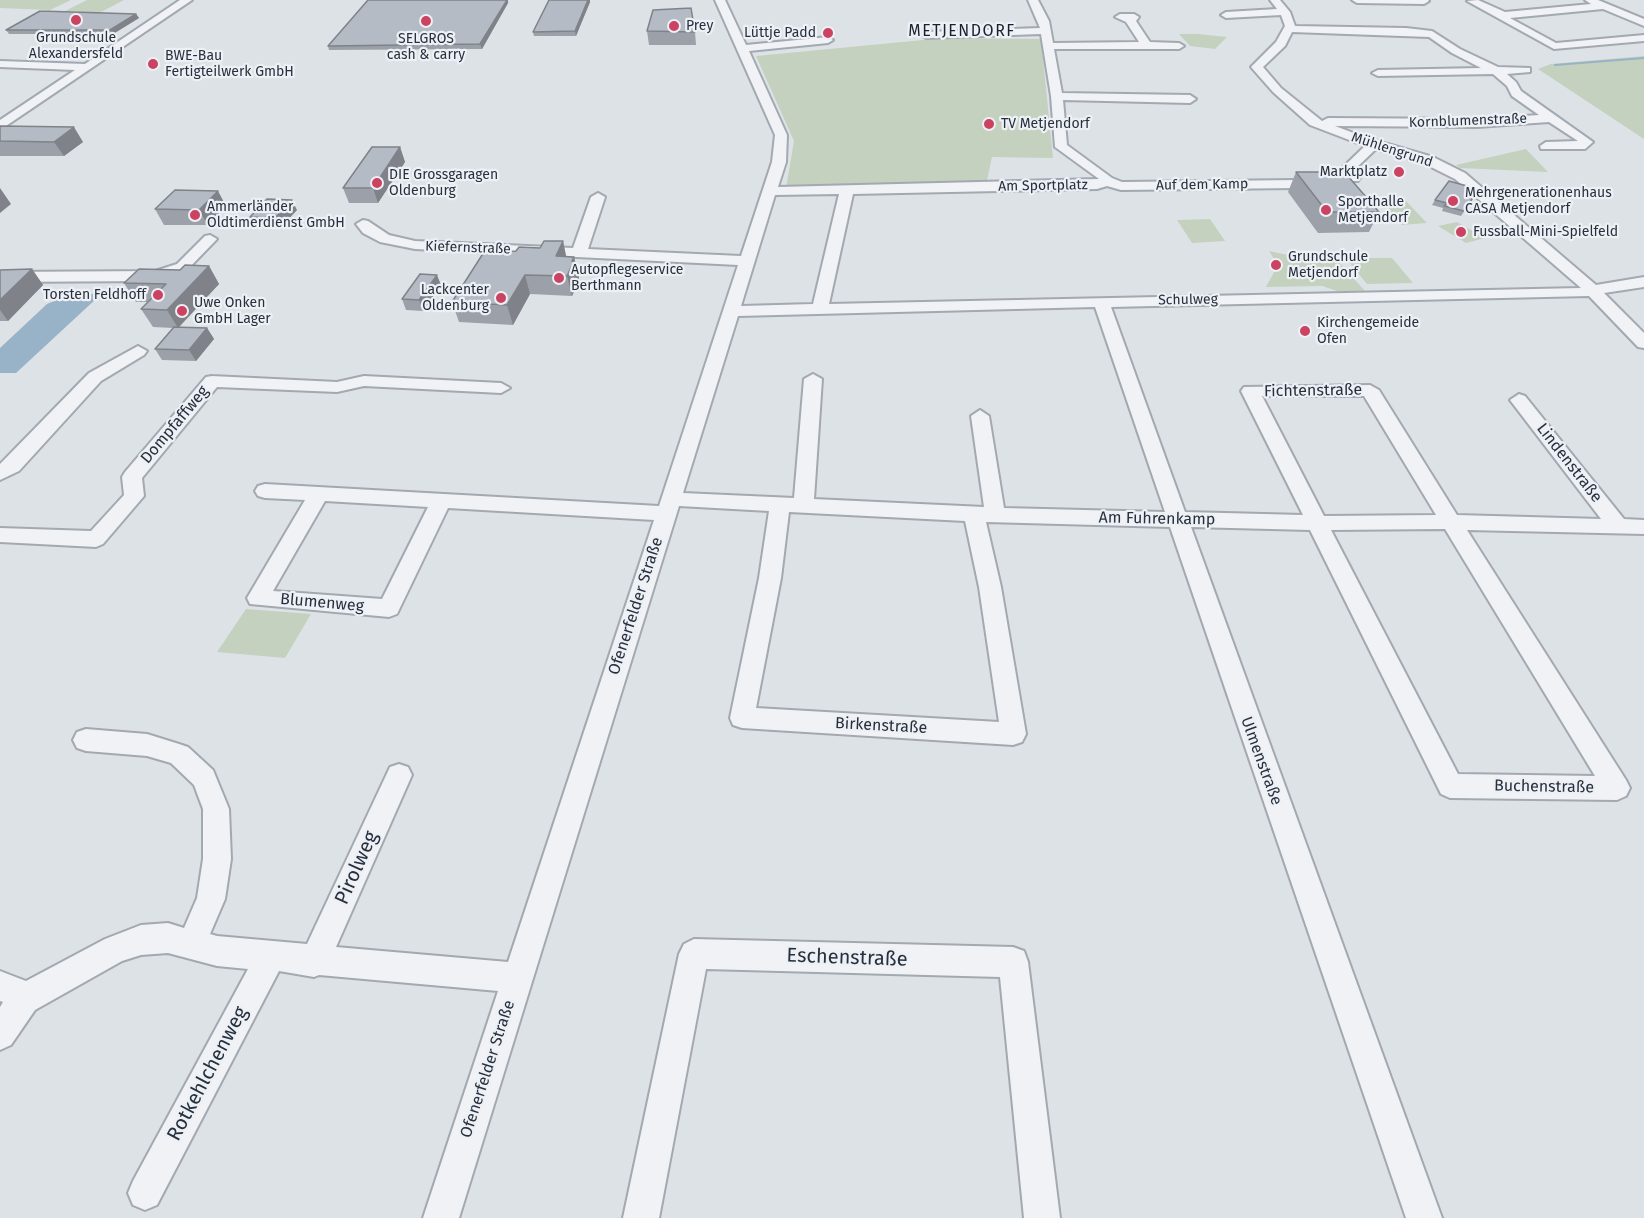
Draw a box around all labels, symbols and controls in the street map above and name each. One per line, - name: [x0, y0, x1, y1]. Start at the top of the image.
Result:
- marker: Grundschule Alexandersfeld: [69, 13, 83, 27]
- marker: SELGROS cash & carry: [419, 14, 433, 28]
- place label: Prey: [686, 18, 713, 34]
- marker: Prey: [667, 19, 681, 33]
- district label: METJENDORF: [908, 22, 1016, 42]
- place label: Lüttje Padd: [744, 25, 816, 41]
- marker: Lüttje Padd: [821, 26, 835, 40]
- place label: Grundschule Alexandersfeld: [29, 30, 123, 62]
- place label: SELGROS cash & carry: [387, 31, 465, 63]
- place label: BWE-Bau Fertigteilwerk GmbH: [165, 48, 294, 80]
- marker: BWE-Bau Fertigteilwerk GmbH: [146, 57, 160, 71]
- street label: Kornblumenstraße: [1409, 111, 1527, 131]
- place label: TV Metjendorf: [1001, 116, 1090, 132]
- marker: TV Metjendorf: [982, 117, 996, 131]
- street label: Mühlengrund: [1349, 129, 1435, 171]
- place label: Marktplatz: [1320, 164, 1387, 180]
- marker: Marktplatz: [1392, 165, 1406, 179]
- place label: DIE Grossgaragen Oldenburg: [389, 167, 498, 200]
- marker: DIE Grossgaragen Oldenburg: [370, 176, 384, 190]
- street label: Auf dem Kamp: [1156, 176, 1248, 194]
- street label: Am Sportplatz: [998, 177, 1088, 195]
- place label: Mehrgenerationenhaus CASA Metjendorf: [1465, 185, 1612, 218]
- place label: Sporthalle Metjendorf: [1338, 194, 1408, 226]
- marker: Mehrgenerationenhaus CASA Metjendorf: [1446, 194, 1460, 208]
- place label: Ammerländer Oldtimerdienst GmbH: [207, 199, 345, 232]
- marker: Sporthalle Metjendorf: [1319, 203, 1333, 217]
- marker: Ammerländer Oldtimerdienst GmbH: [188, 208, 202, 222]
- place label: Fussball-Mini-Spielfeld: [1473, 224, 1618, 240]
- marker: Fussball-Mini-Spielfeld: [1454, 225, 1468, 239]
- street label: Kiefernstraße: [425, 238, 511, 258]
- place label: Grundschule Metjendorf: [1288, 249, 1368, 282]
- marker: Grundschule Metjendorf: [1269, 258, 1283, 272]
- place label: Autopflegeservice Berthmann: [571, 262, 683, 294]
- marker: Autopflegeservice Berthmann: [552, 271, 566, 285]
- place label: Lackcenter Oldenburg: [421, 282, 489, 314]
- place label: Torsten Feldhoff: [43, 287, 146, 303]
- marker: Torsten Feldhoff: [151, 288, 165, 302]
- marker: Lackcenter Oldenburg: [494, 291, 508, 305]
- street label: Schulweg: [1158, 291, 1218, 309]
- place label: Uwe Onken GmbH Lager: [194, 295, 271, 328]
- marker: Uwe Onken GmbH Lager: [175, 304, 189, 318]
- place label: Kirchengemeide Ofen: [1317, 315, 1419, 348]
- marker: Kirchengemeide Ofen: [1298, 324, 1312, 338]
- street label: Fichtenstraße: [1264, 381, 1362, 401]
- street label: Dompfaffweg: [137, 382, 213, 468]
- street label: Lindenstraße: [1532, 420, 1606, 506]
- street label: Am Fuhrenkamp: [1098, 508, 1216, 530]
- street label: Ofenerfelder Straße: [605, 535, 667, 677]
- street label: Blumenweg: [279, 590, 365, 616]
- street label: Birkenstraße: [834, 714, 928, 738]
- street label: Ulmenstraße: [1236, 714, 1286, 808]
- street label: Buchenstraße: [1494, 777, 1594, 797]
- street label: Pirolweg: [330, 828, 384, 908]
- street label: Eschenstraße: [786, 944, 908, 972]
- street label: Ofenerfelder Straße: [457, 998, 519, 1140]
- street label: Rotkehlchenweg: [163, 1003, 253, 1145]

